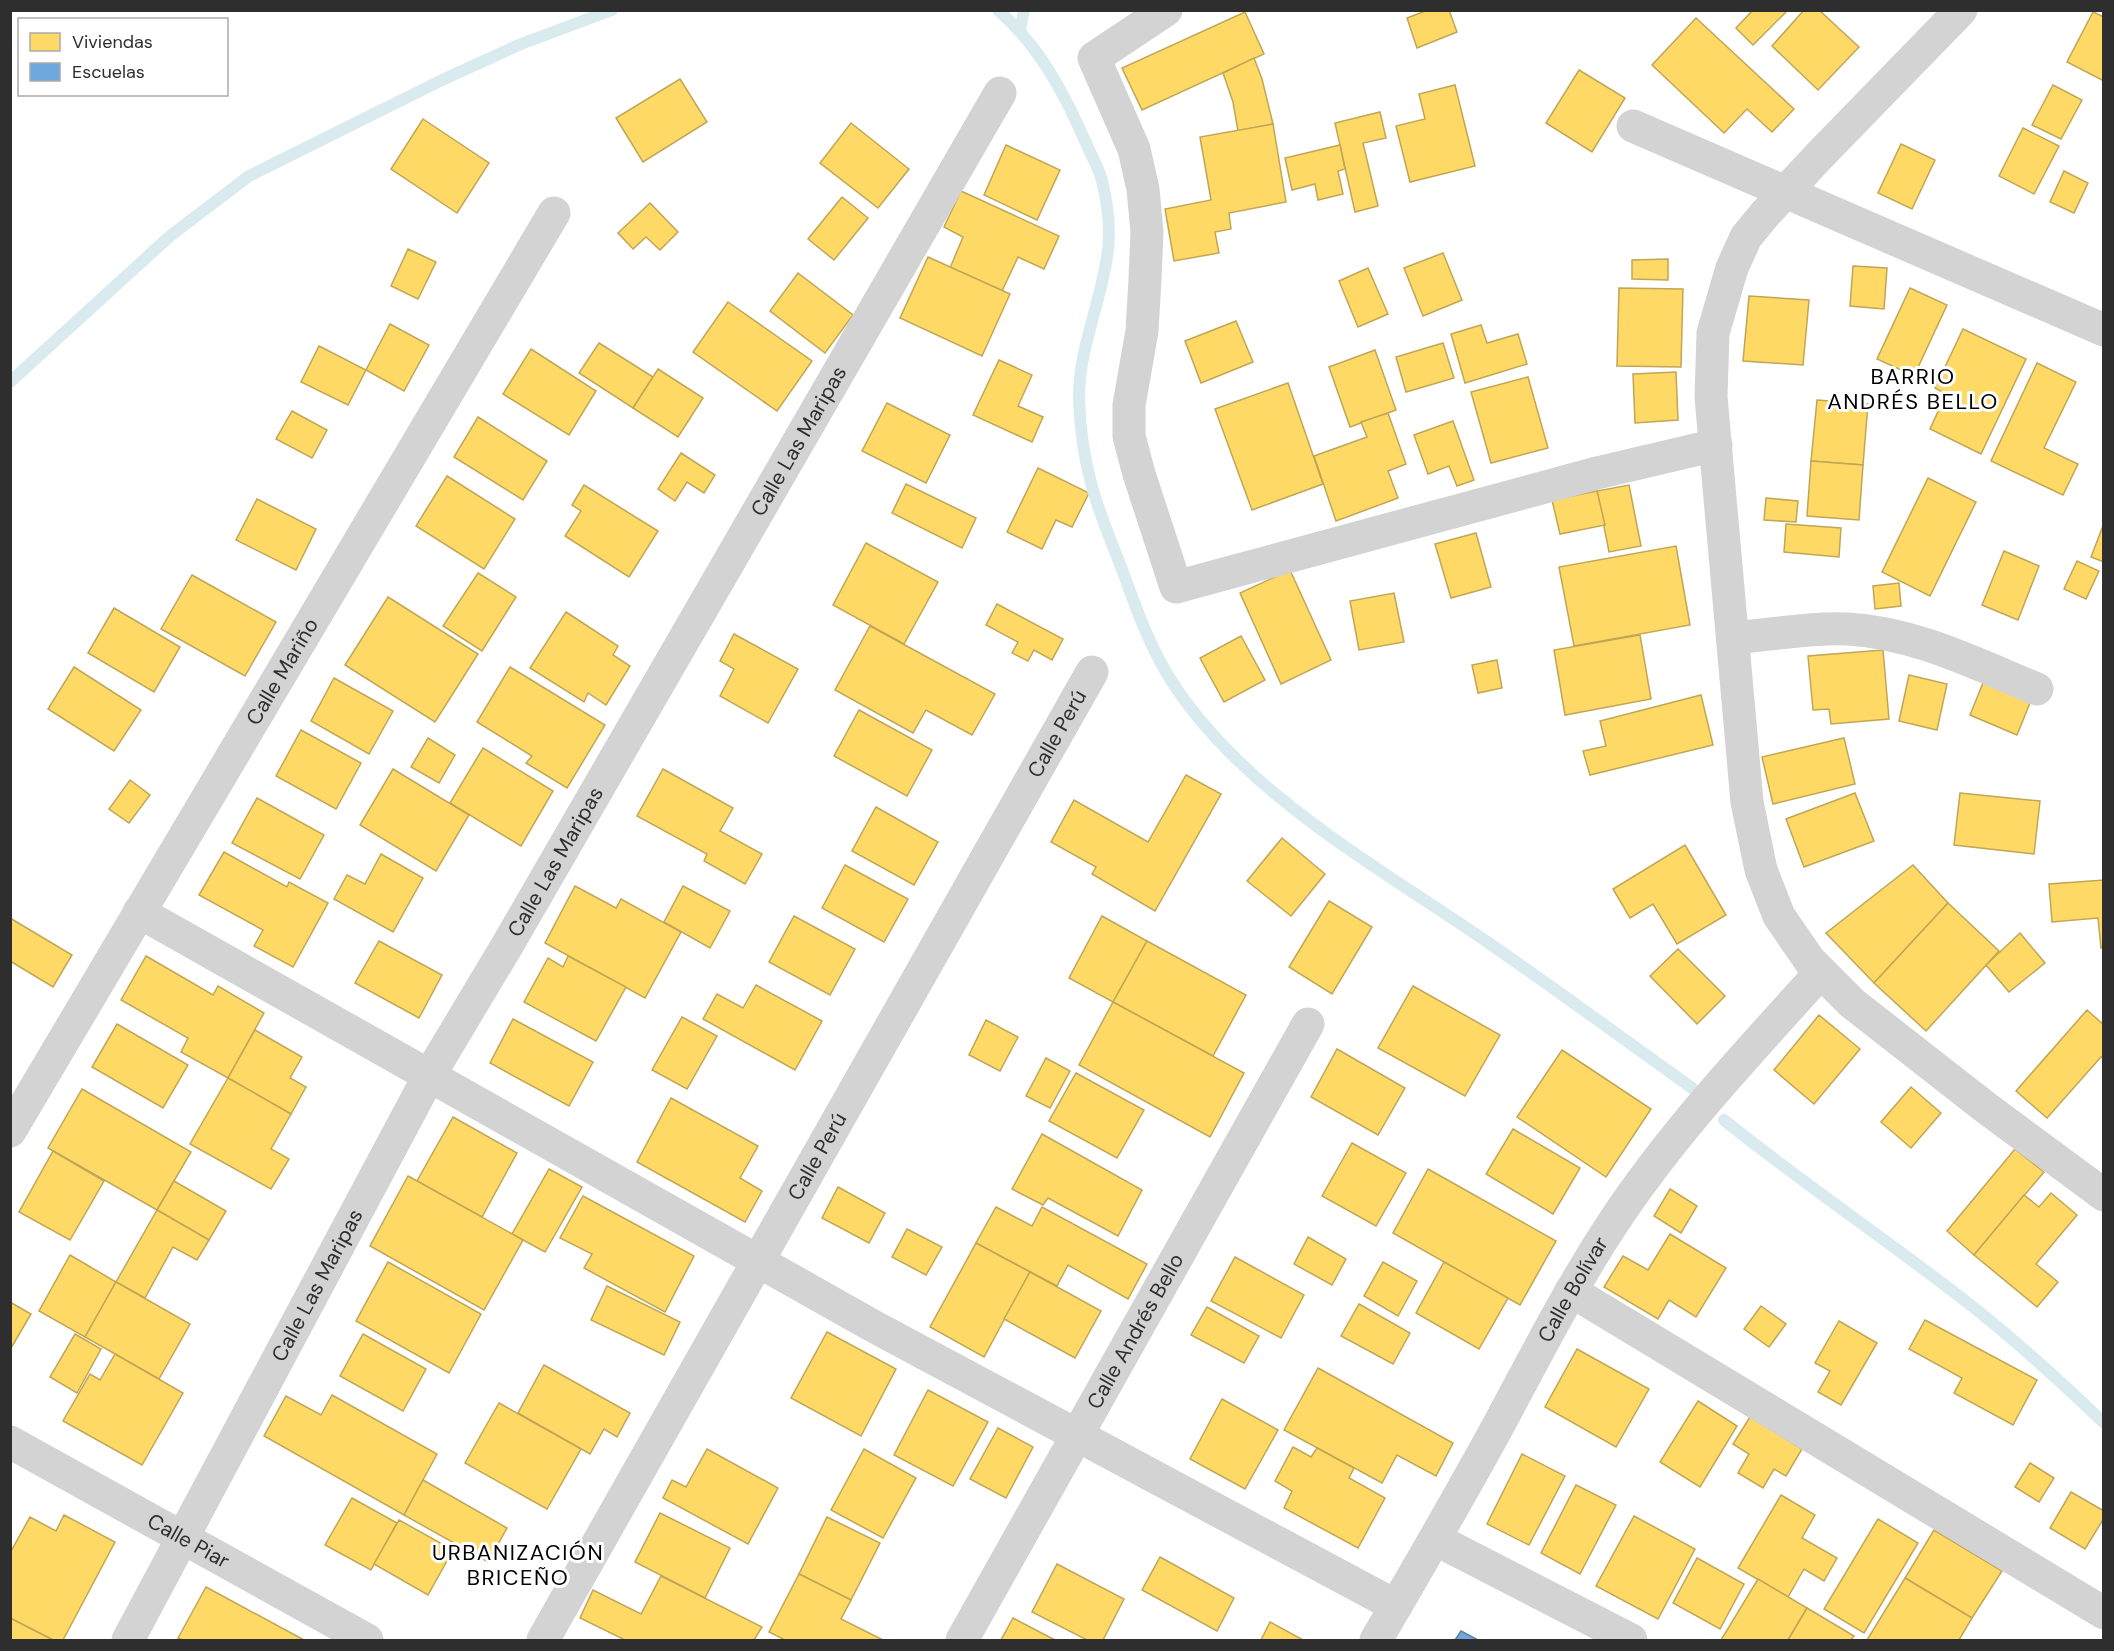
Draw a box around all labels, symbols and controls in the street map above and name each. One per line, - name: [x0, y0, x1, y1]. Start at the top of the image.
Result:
- legend: [18, 18, 228, 96]
- text: Viviendas: [72, 30, 153, 54]
- text: Escuelas: [72, 60, 145, 84]
- street label: Calle Las Maripas: [744, 361, 853, 521]
- district label: BARRIO ANDRÉS BELLO: [1827, 362, 1999, 416]
- street label: Calle Mariño: [240, 613, 325, 730]
- street label: Calle Perú: [1021, 685, 1093, 783]
- street label: Calle Las Maripas: [501, 782, 610, 942]
- street label: Calle Perú: [781, 1107, 853, 1205]
- street label: Calle Las Maripas: [265, 1204, 369, 1367]
- street label: Calle Bolívar: [1531, 1231, 1615, 1347]
- street label: Calle Andrés Bello: [1080, 1248, 1190, 1414]
- street label: Calle Piar: [142, 1507, 235, 1575]
- district label: URBANIZACIÓN BRICEÑO: [432, 1538, 604, 1592]

